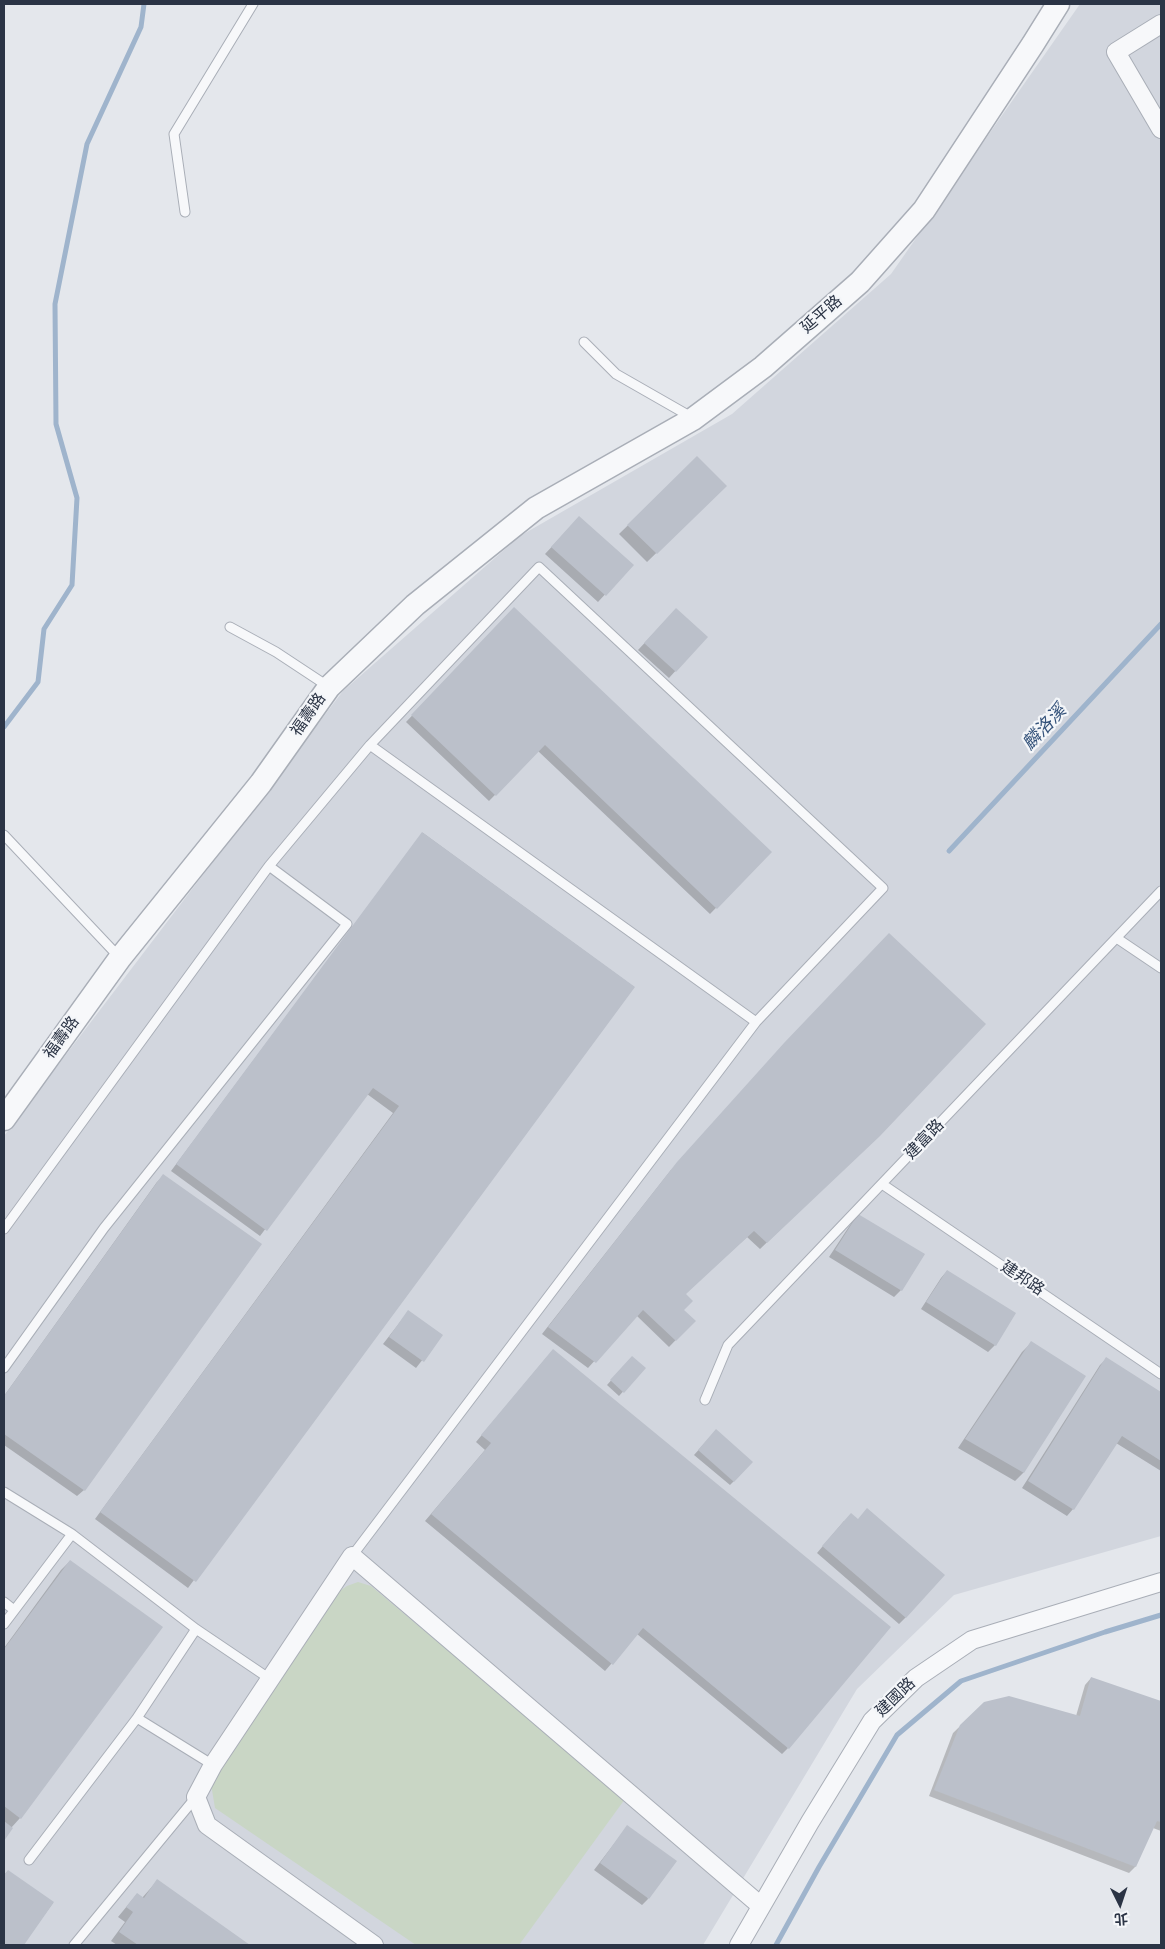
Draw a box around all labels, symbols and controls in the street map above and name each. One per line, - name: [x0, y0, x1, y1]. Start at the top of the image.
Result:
- street label: 延平路: [798, 292, 846, 338]
- street label: 福壽路: [287, 690, 331, 740]
- water label: 麟洛溪: [1019, 701, 1071, 755]
- street label: 福壽路: [40, 1013, 84, 1063]
- street label: 建富路: [901, 1116, 949, 1164]
- street label: 建邦路: [997, 1258, 1047, 1300]
- street label: 建國路: [872, 1674, 920, 1722]
- north arrow: [1095, 1879, 1145, 1929]
- text: 北: [1114, 1910, 1129, 1927]

